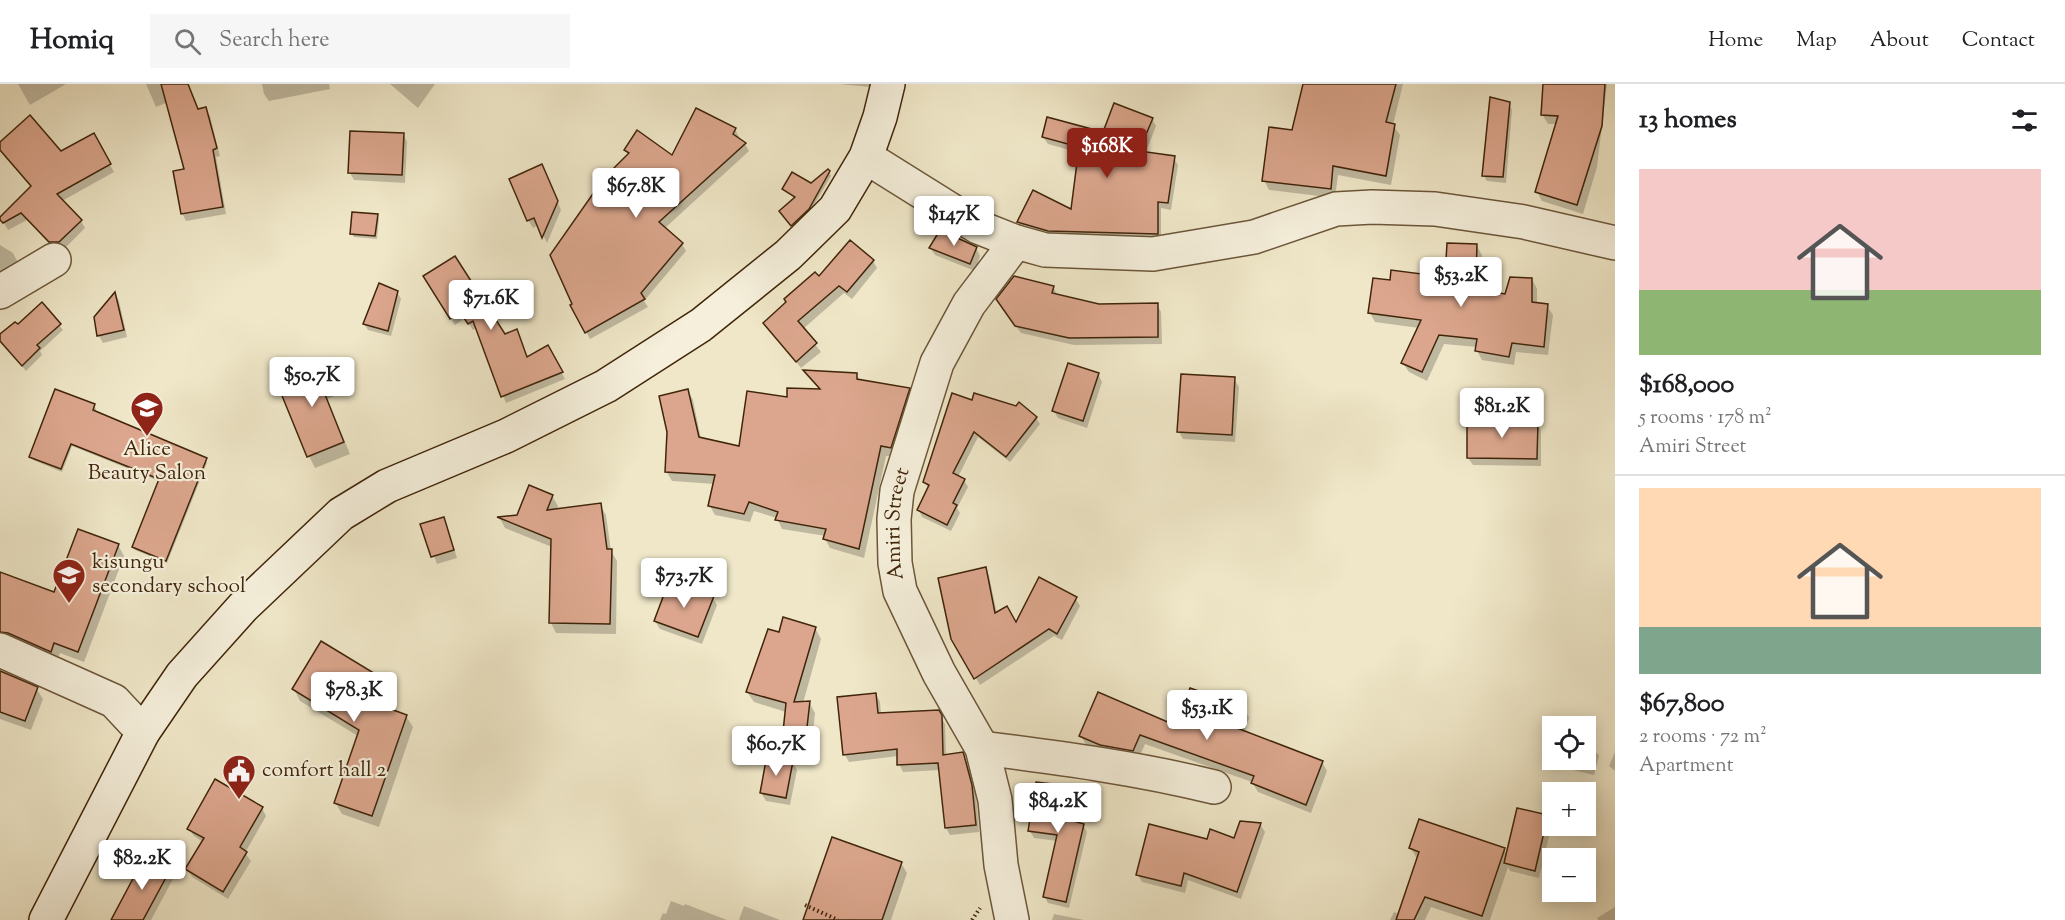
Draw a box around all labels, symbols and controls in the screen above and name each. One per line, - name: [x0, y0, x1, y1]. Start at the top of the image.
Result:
- search box: [150, 14, 570, 68]
- text: Homiq: [30, 21, 114, 61]
- icon: search: [171, 25, 204, 58]
- text: Search here: [219, 25, 329, 57]
- text: Home: [1708, 26, 1763, 56]
- text: Map: [1796, 26, 1837, 56]
- text: About: [1870, 26, 1929, 56]
- text: Contact: [1962, 26, 2035, 56]
- text: 13 homes: [1639, 102, 1737, 139]
- icon: filters: [2008, 104, 2041, 137]
- pin: $168K: [1065, 128, 1149, 179]
- text: $168K: [1081, 133, 1133, 162]
- pin: $67.8K: [587, 168, 685, 219]
- text: $67.8K: [606, 173, 666, 202]
- pin: $147K: [912, 196, 996, 247]
- text: $147K: [928, 201, 980, 230]
- icon: home: [1786, 208, 1894, 316]
- pin: $53.2K: [1412, 257, 1510, 308]
- text: $53.2K: [1434, 262, 1488, 291]
- pin: $71.6K: [442, 280, 540, 331]
- text: $71.6K: [463, 285, 519, 314]
- pin: $50.7K: [263, 357, 361, 408]
- text: $50.7K: [283, 362, 341, 391]
- text: $168,000: [1639, 367, 1734, 404]
- pin: $81.2K: [1453, 388, 1551, 439]
- school or university icon: Alice Beauty Salon: [129, 390, 165, 437]
- text: $81.2K: [1474, 393, 1530, 422]
- text: 5 rooms · 178 m²: [1639, 404, 1772, 433]
- text: Amiri Street: [1639, 433, 1746, 462]
- place label: Alice Beauty Salon: [88, 435, 206, 489]
- street label: Amiri Street: [879, 464, 918, 582]
- icon: home: [1786, 527, 1894, 635]
- place label: kisungu secondary school: [92, 548, 246, 602]
- school or university icon: kisungu secondary school: [51, 557, 87, 604]
- pin: $73.7K: [635, 558, 733, 609]
- text: $73.7K: [655, 563, 713, 592]
- pin: $78.3K: [305, 672, 403, 723]
- text: $78.3K: [325, 677, 383, 706]
- text: $67,800: [1639, 686, 1725, 723]
- pin: $53.1K: [1158, 690, 1256, 741]
- text: $53.1K: [1181, 695, 1233, 724]
- map controls: [1542, 716, 1596, 902]
- button: locate: [1542, 716, 1596, 770]
- text: 2 rooms · 72 m²: [1639, 723, 1767, 752]
- pin: $60.7K: [727, 726, 825, 777]
- text: $60.7K: [746, 731, 806, 760]
- text: Apartment: [1639, 752, 1734, 781]
- public building icon: comfort hall 2: [221, 753, 257, 800]
- place label: comfort hall 2: [262, 756, 386, 786]
- button: +: [1542, 782, 1596, 836]
- pin: $84.2K: [1009, 783, 1107, 834]
- text: $84.2K: [1028, 788, 1088, 817]
- pin: $82.2K: [93, 840, 191, 891]
- text: $82.2K: [113, 845, 171, 874]
- button: −: [1542, 848, 1596, 902]

